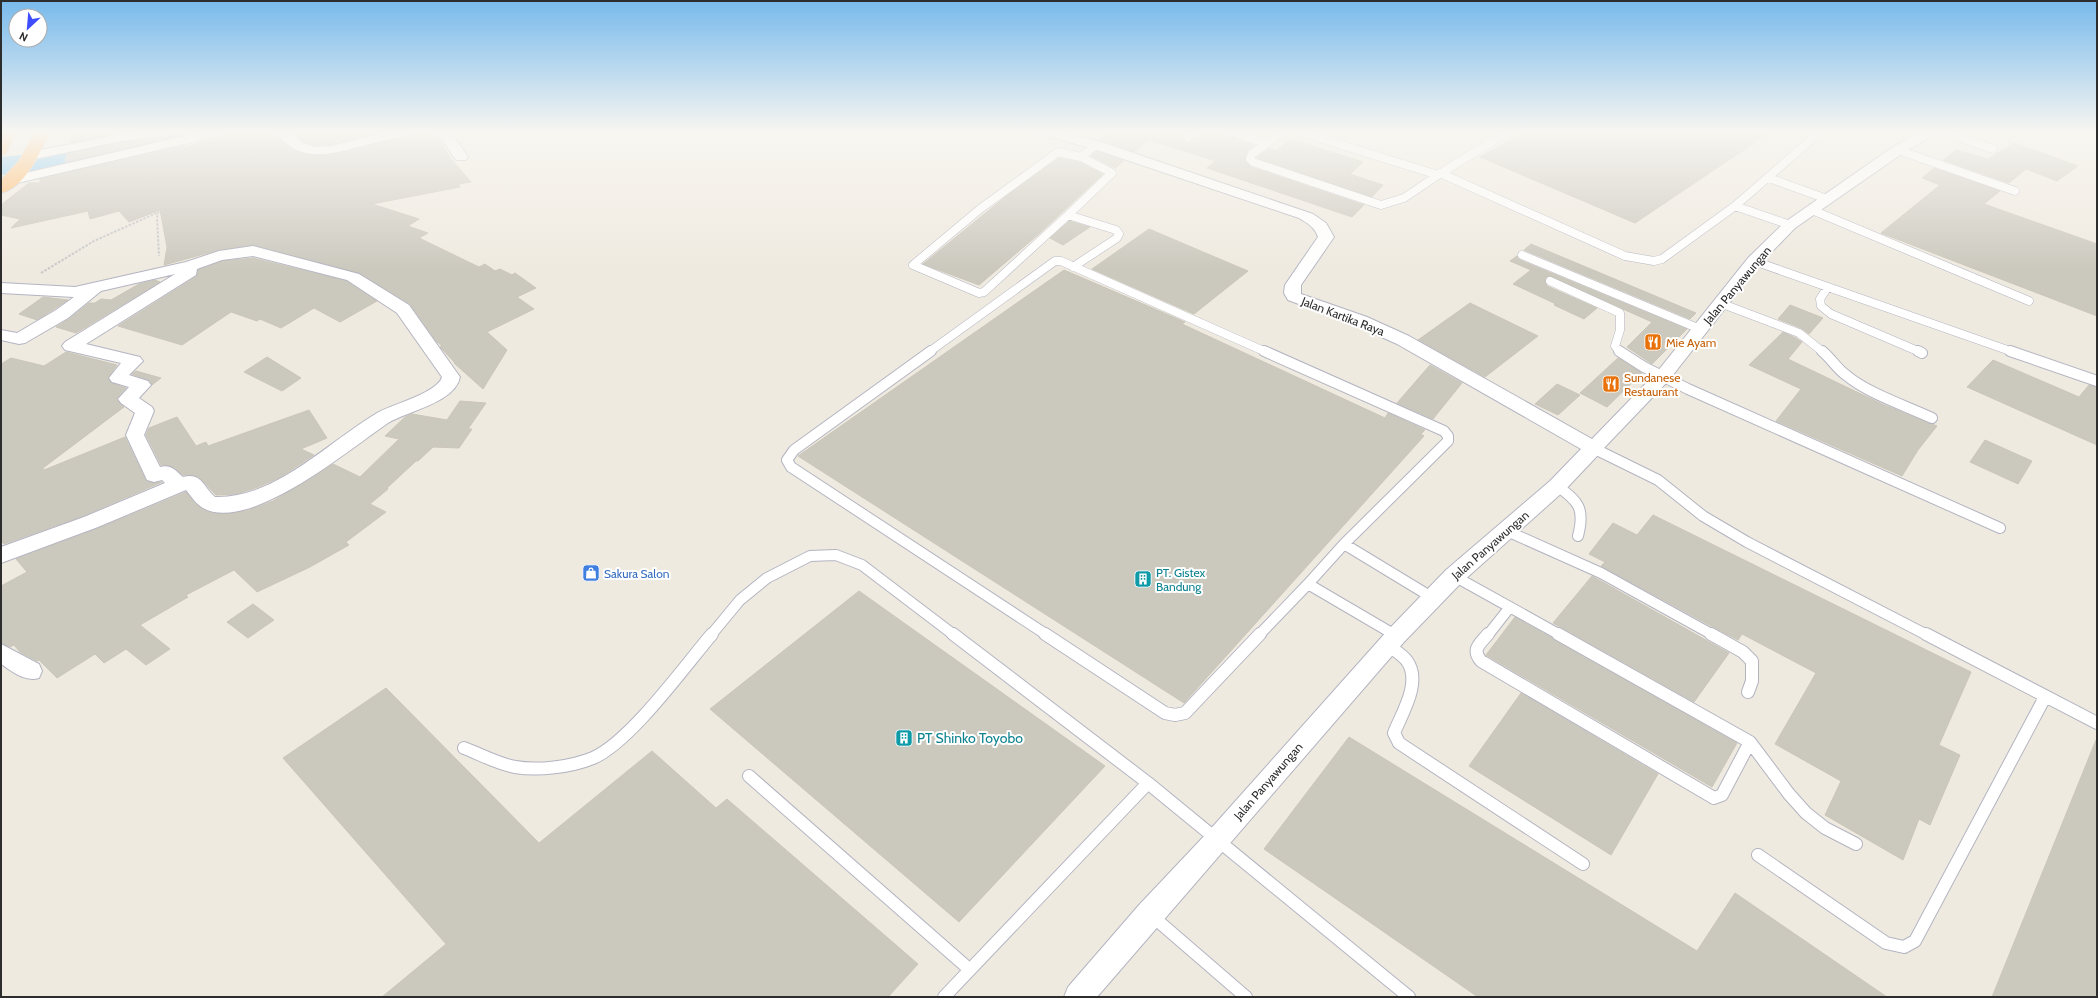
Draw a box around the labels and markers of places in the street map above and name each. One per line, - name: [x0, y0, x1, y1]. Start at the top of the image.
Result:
- restaurant icon: Mie Ayam: [1643, 332, 1663, 352]
- place label: Mie Ayam: [1666, 335, 1716, 350]
- place label: Sundanese Restaurant: [1624, 370, 1680, 399]
- restaurant icon: Sundanese Restaurant: [1601, 374, 1621, 394]
- shop icon: Sakura Salon: [581, 563, 601, 583]
- place label: PT. Gistex Bandung: [1156, 565, 1206, 594]
- place label: Sakura Salon: [604, 566, 670, 581]
- building icon: PT. Gistex Bandung: [1133, 569, 1153, 589]
- building icon: PT Shinko Toyobo: [894, 728, 914, 748]
- place label: PT Shinko Toyobo: [917, 729, 1023, 747]

